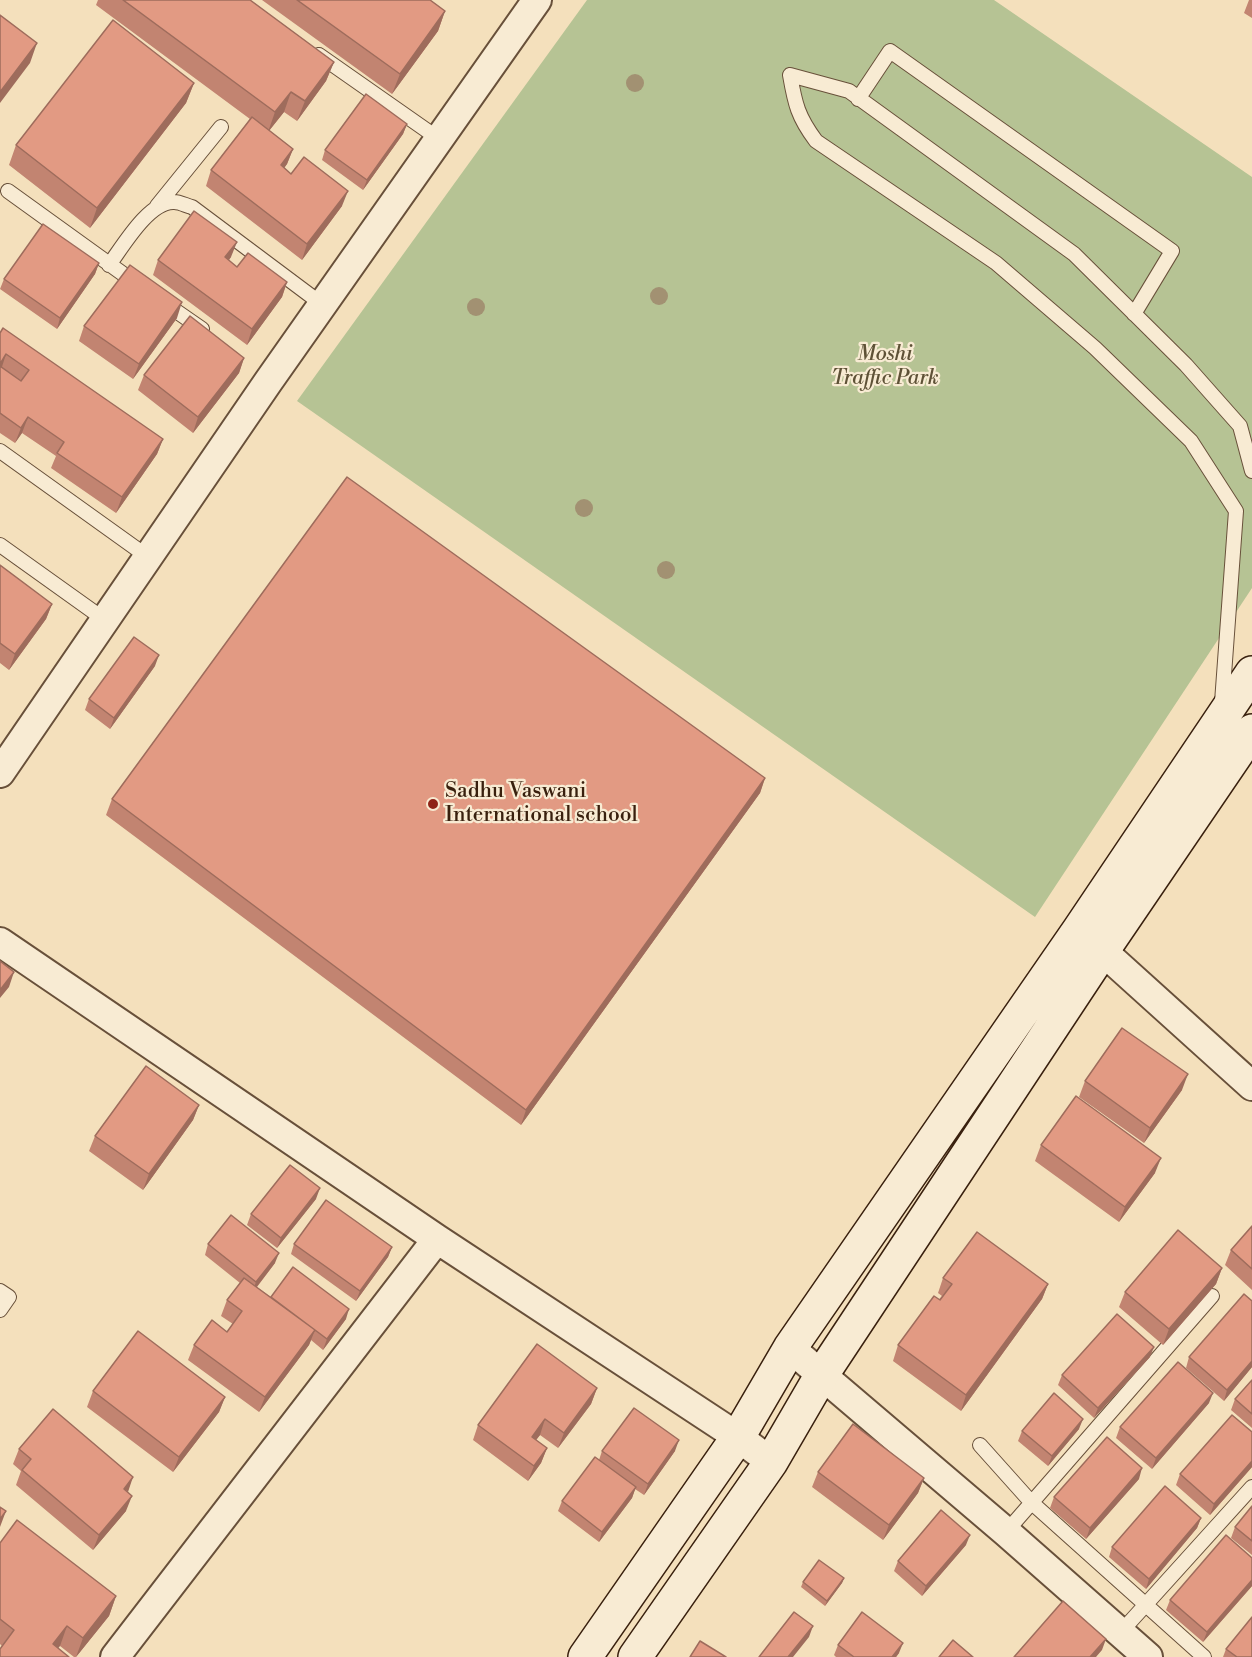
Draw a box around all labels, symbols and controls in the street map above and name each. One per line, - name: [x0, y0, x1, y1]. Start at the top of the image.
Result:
- park label: Moshi Traffic Park: [831, 342, 939, 392]
- place label: Sadhu Vaswani International school: [445, 779, 638, 829]
- marker: Sadhu Vaswani International school: [426, 797, 440, 811]

